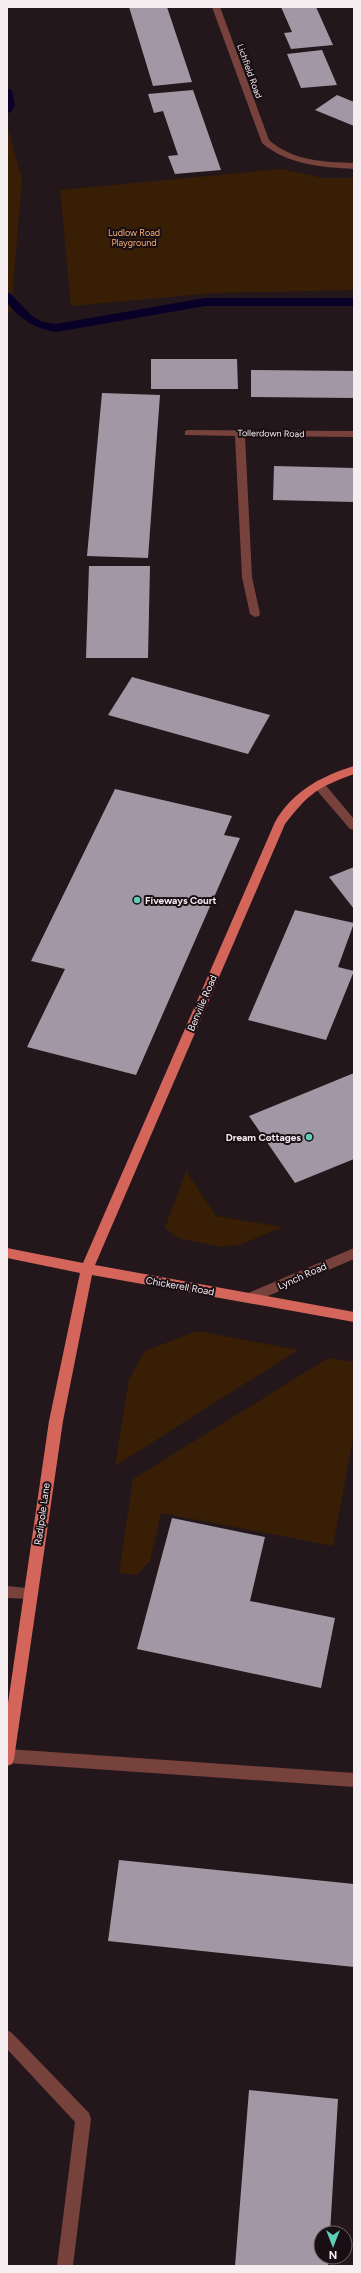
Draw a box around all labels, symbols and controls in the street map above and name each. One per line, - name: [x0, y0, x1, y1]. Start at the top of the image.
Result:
- street label: Lichfield Road: [235, 42, 265, 100]
- park label: Ludlow Road Playground: [108, 227, 160, 248]
- street label: Tollerdown Road: [237, 427, 305, 439]
- place label: Fiveways Court: [145, 894, 217, 907]
- marker: Fiveways Court: [132, 895, 142, 905]
- street label: Benville Road: [184, 973, 220, 1033]
- place label: Dream Cottages: [226, 1131, 301, 1144]
- marker: Dream Cottages: [304, 1132, 314, 1142]
- street label: Lynch Road: [275, 1259, 329, 1293]
- street label: Chickerell Road: [145, 1274, 215, 1298]
- street label: Radipole Lane: [31, 1482, 53, 1546]
- north arrow: [313, 2225, 353, 2265]
- text: N: [329, 2248, 337, 2261]

